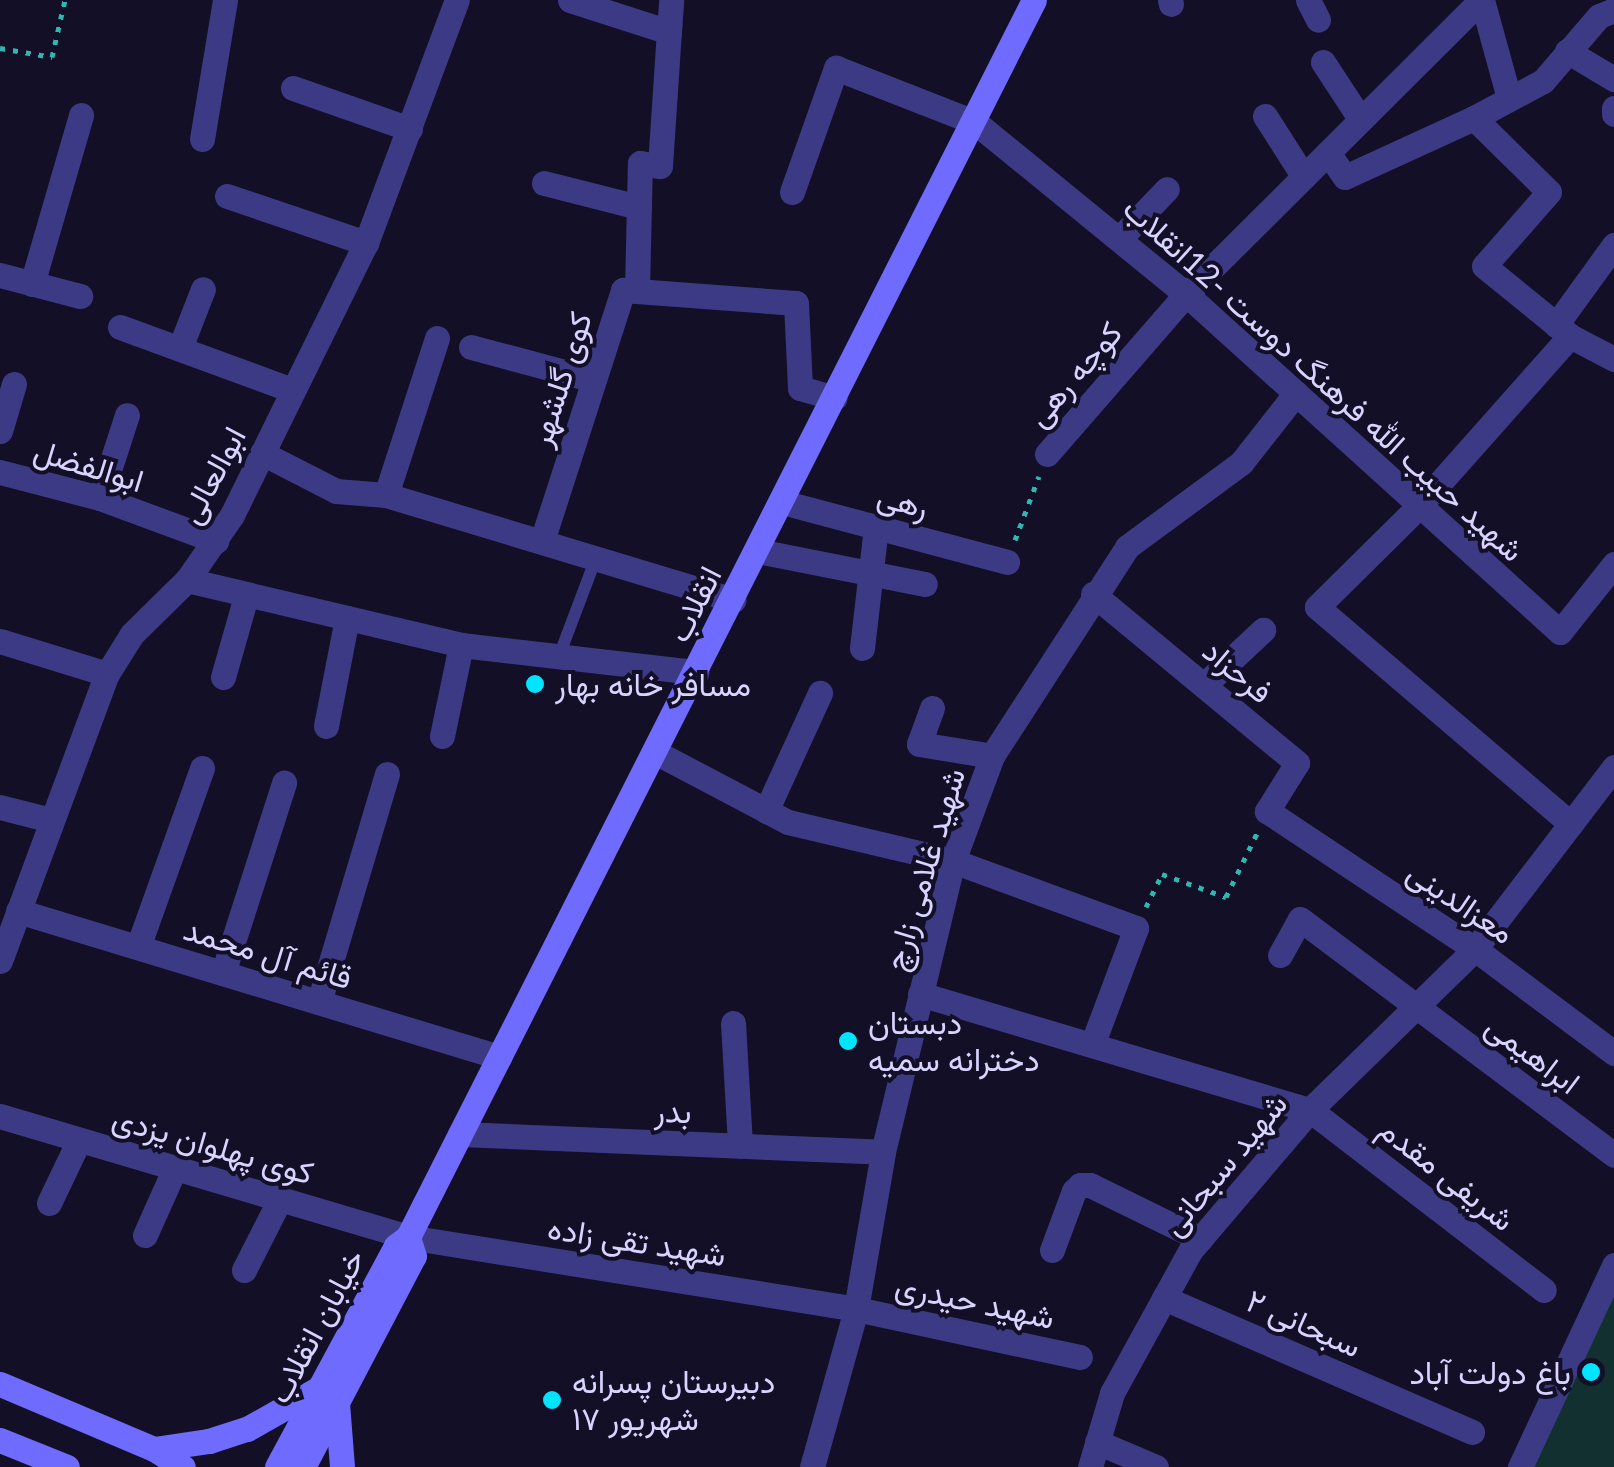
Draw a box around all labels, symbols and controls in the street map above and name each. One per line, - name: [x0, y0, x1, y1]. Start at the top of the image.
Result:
- street label: شهید حبیب الله فرهنگ دوست -12انقلاب: [1116, 189, 1532, 569]
- street label: کوی گلشهر: [520, 307, 600, 451]
- street label: کوچه رهی: [1018, 314, 1130, 434]
- street label: ابوالعالی: [171, 420, 253, 530]
- street label: ابوالفضل: [30, 430, 148, 500]
- street label: رهی: [873, 476, 933, 526]
- street label: انقلاب: [659, 560, 729, 648]
- street label: فرحزاد: [1195, 631, 1281, 711]
- place label: مسافر خانه بهار: [555, 665, 751, 703]
- marker: مسافر خانه بهار: [524, 673, 546, 695]
- street label: شهید غلامی زارچ: [875, 763, 973, 975]
- street label: معزالدینی: [1400, 852, 1522, 952]
- street label: قائم آل محمد: [179, 909, 357, 997]
- place label: دبستان دخترانه سمیه: [868, 1004, 1040, 1079]
- street label: ابراهیمی: [1478, 1006, 1588, 1102]
- marker: دبستان دخترانه سمیه: [837, 1030, 859, 1052]
- street label: شهید سبحانی: [1153, 1085, 1295, 1243]
- street label: بدر: [654, 1091, 692, 1131]
- street label: کوی پهلوان یزدی: [108, 1098, 318, 1192]
- street label: شریفی مقدم: [1372, 1109, 1522, 1239]
- street label: شهید تقی زاده: [545, 1208, 729, 1274]
- street label: خیابان انقلاب: [259, 1242, 373, 1410]
- street label: شهید حیدری: [892, 1265, 1058, 1337]
- street label: سبحانی ۲: [1241, 1281, 1367, 1365]
- place label: باغ دولت آباد: [1409, 1353, 1571, 1391]
- marker: باغ دولت آباد: [1580, 1361, 1602, 1383]
- place label: دبیرستان پسرانه ۱۷ شهریور: [572, 1363, 775, 1438]
- marker: دبیرستان پسرانه ۱۷ شهریور: [541, 1389, 563, 1411]

